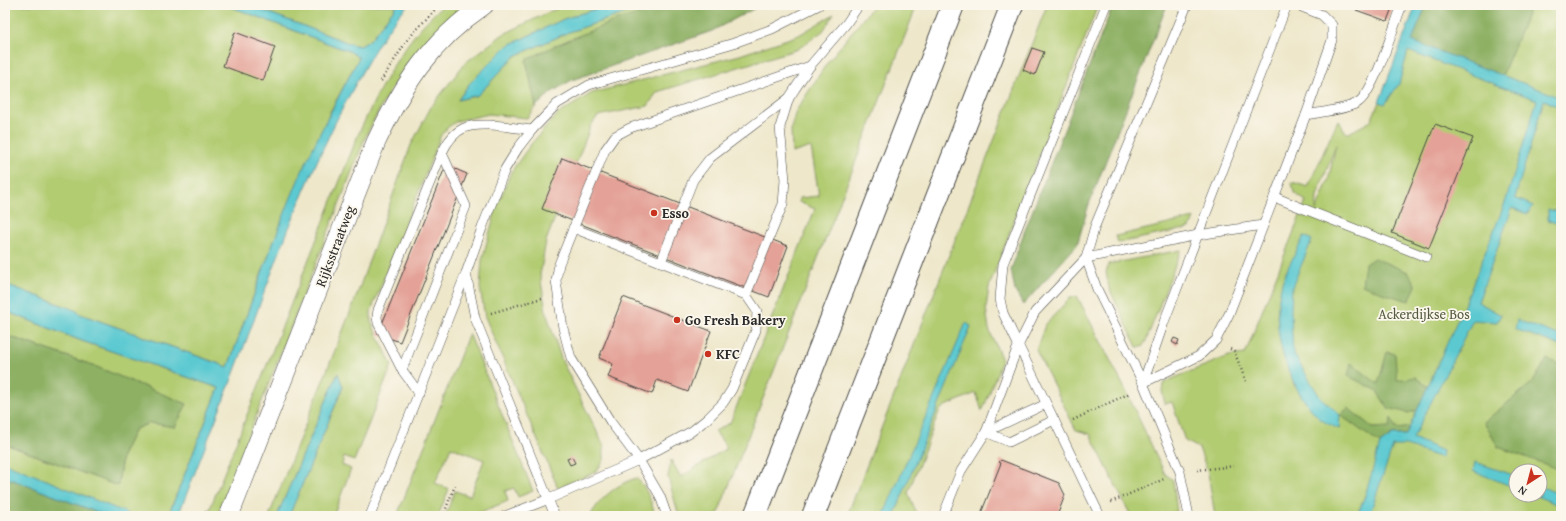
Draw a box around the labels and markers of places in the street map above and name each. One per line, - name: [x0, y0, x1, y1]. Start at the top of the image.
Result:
- place label: Esso: [662, 203, 690, 223]
- marker: Esso: [649, 208, 659, 218]
- place label: Go Fresh Bakery: [685, 310, 787, 330]
- marker: Go Fresh Bakery: [672, 315, 682, 325]
- place label: KFC: [716, 344, 740, 364]
- marker: KFC: [703, 349, 713, 359]

